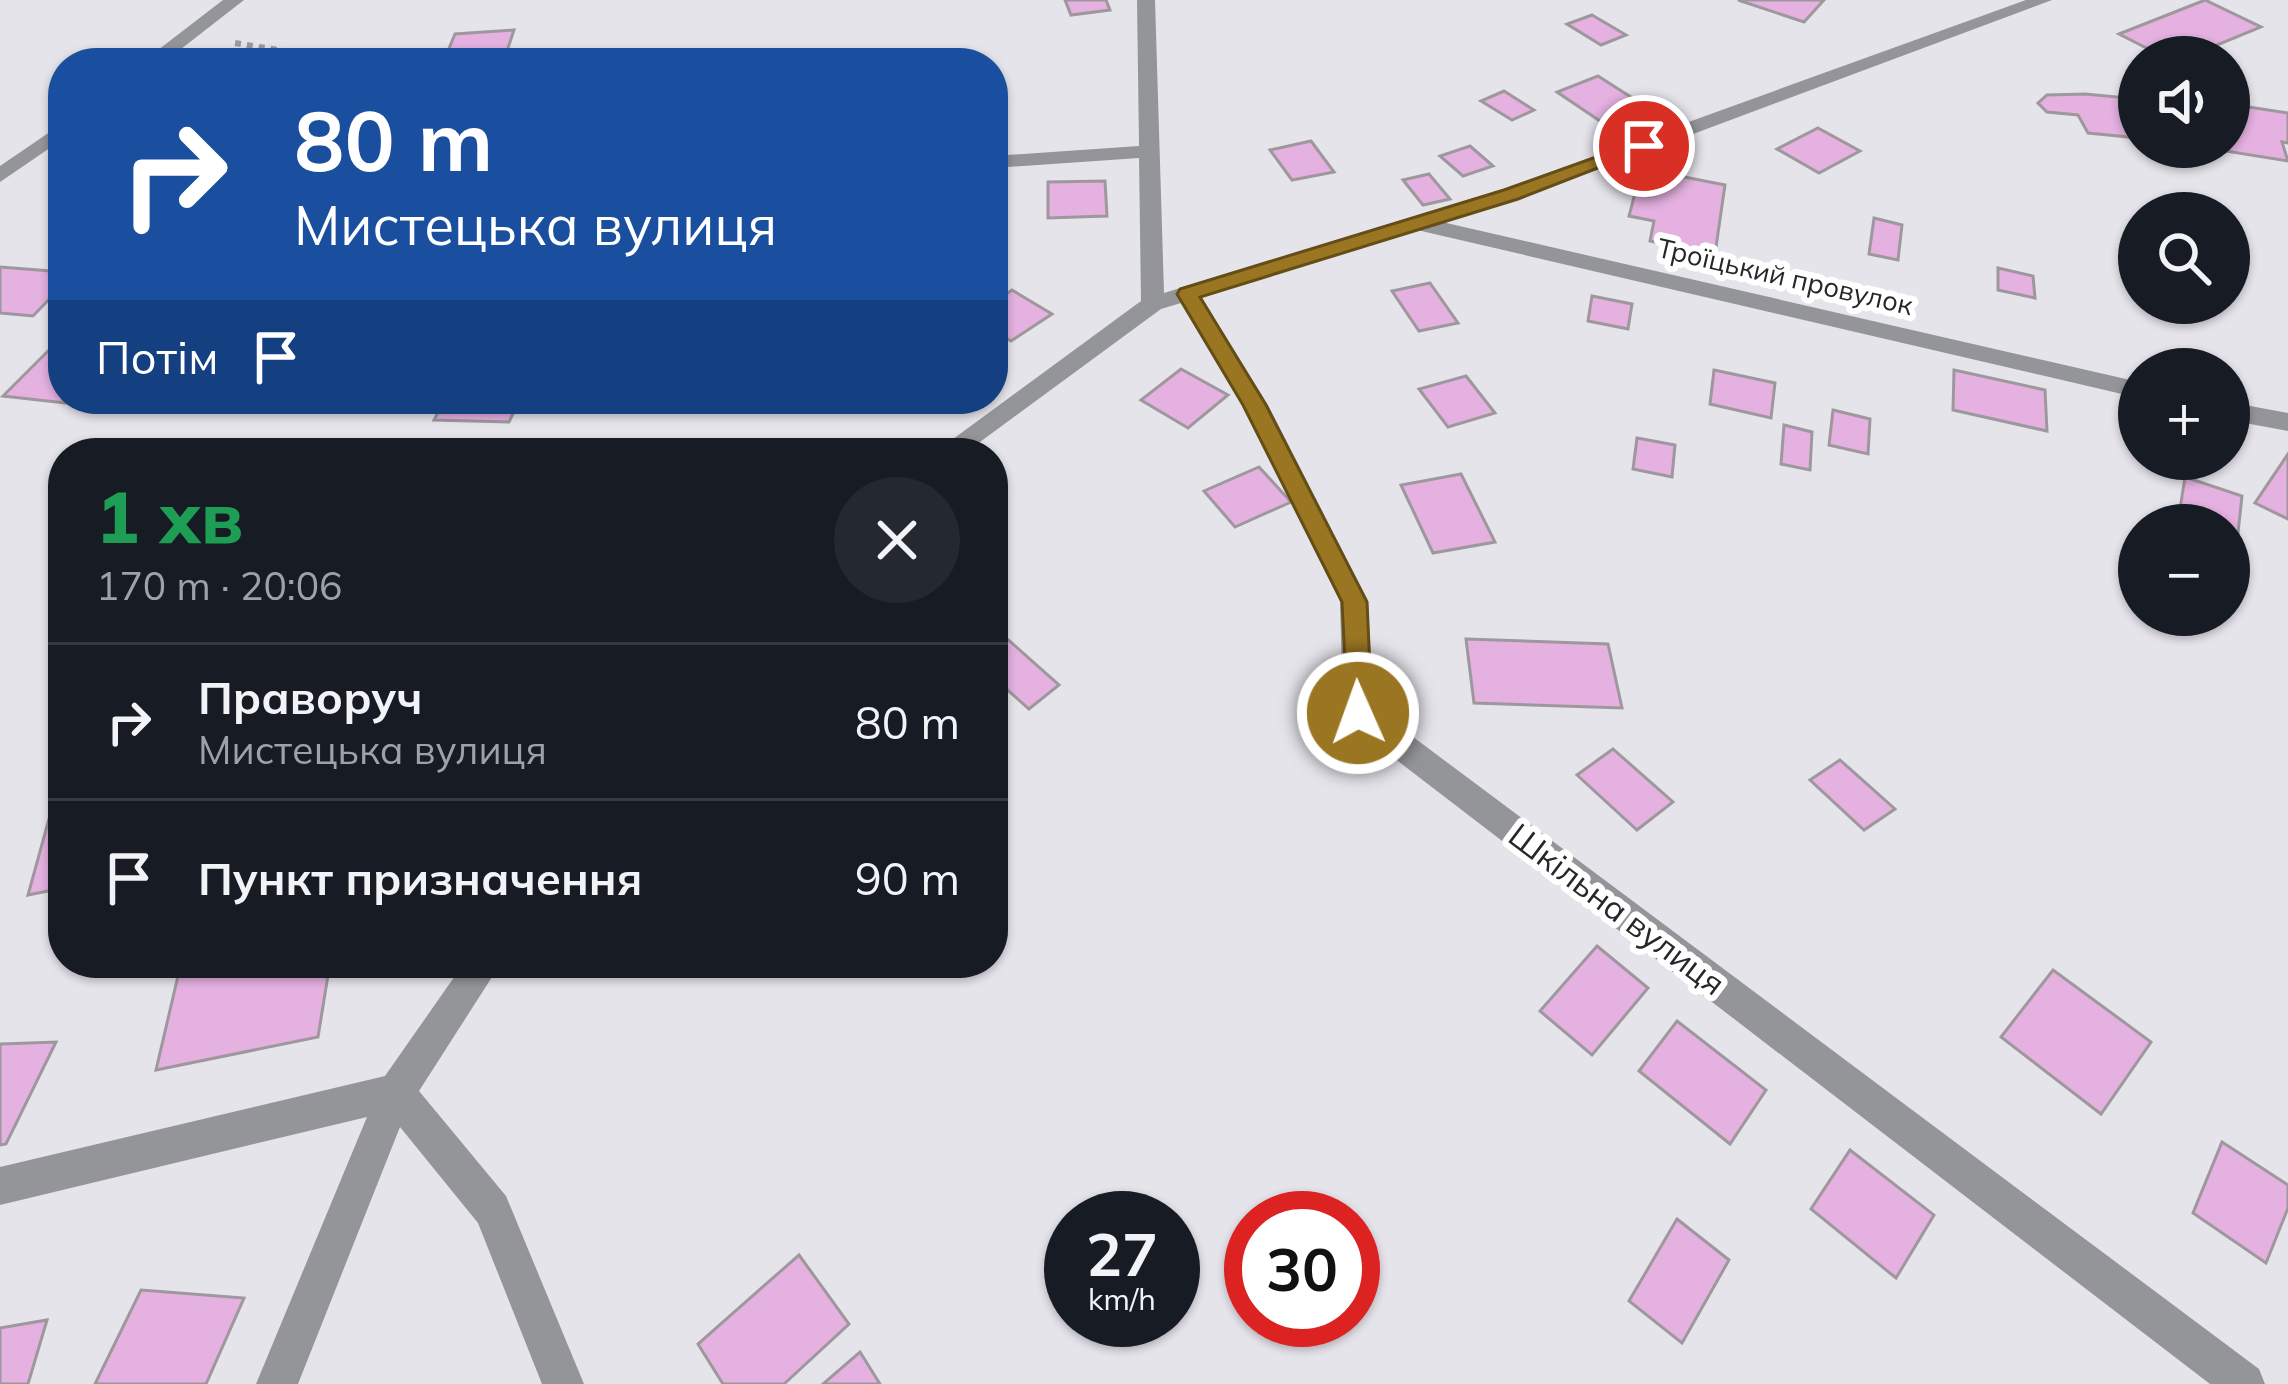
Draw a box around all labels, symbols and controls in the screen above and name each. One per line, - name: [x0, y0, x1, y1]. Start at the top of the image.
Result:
- map controls: [2118, 36, 2250, 636]
- button: sound: [2118, 36, 2250, 168]
- text: 80 m: [294, 87, 493, 192]
- pin: [1593, 95, 1695, 197]
- icon: right: [96, 96, 252, 252]
- icon: arrive: [1611, 113, 1677, 179]
- text: Мистецька вулиця: [294, 191, 777, 259]
- button: search: [2118, 192, 2250, 324]
- street label: Троїцький провулок: [1654, 230, 1917, 322]
- icon: arrive: [243, 324, 309, 390]
- text: Потім: [96, 329, 219, 385]
- button: +: [2118, 348, 2250, 480]
- text: 1 хв: [96, 471, 243, 561]
- button: close: [834, 477, 960, 603]
- button: −: [2118, 504, 2250, 636]
- text: 170 m · 20:06: [96, 561, 342, 610]
- position arrow: [1295, 650, 1421, 776]
- text: Праворуч: [198, 669, 423, 725]
- icon: right: [96, 689, 162, 755]
- text: 80 m: [855, 694, 960, 750]
- text: Мистецька вулиця: [198, 725, 547, 774]
- street label: Шкільна вулиця: [1501, 814, 1734, 1003]
- icon: arrive: [96, 845, 162, 911]
- text: Пункт призначення: [198, 850, 642, 906]
- text: 90 m: [855, 850, 960, 906]
- speed limit sign: 30: [1224, 1191, 1380, 1347]
- text: 27: [1086, 1216, 1158, 1291]
- text: km/h: [1088, 1280, 1156, 1318]

